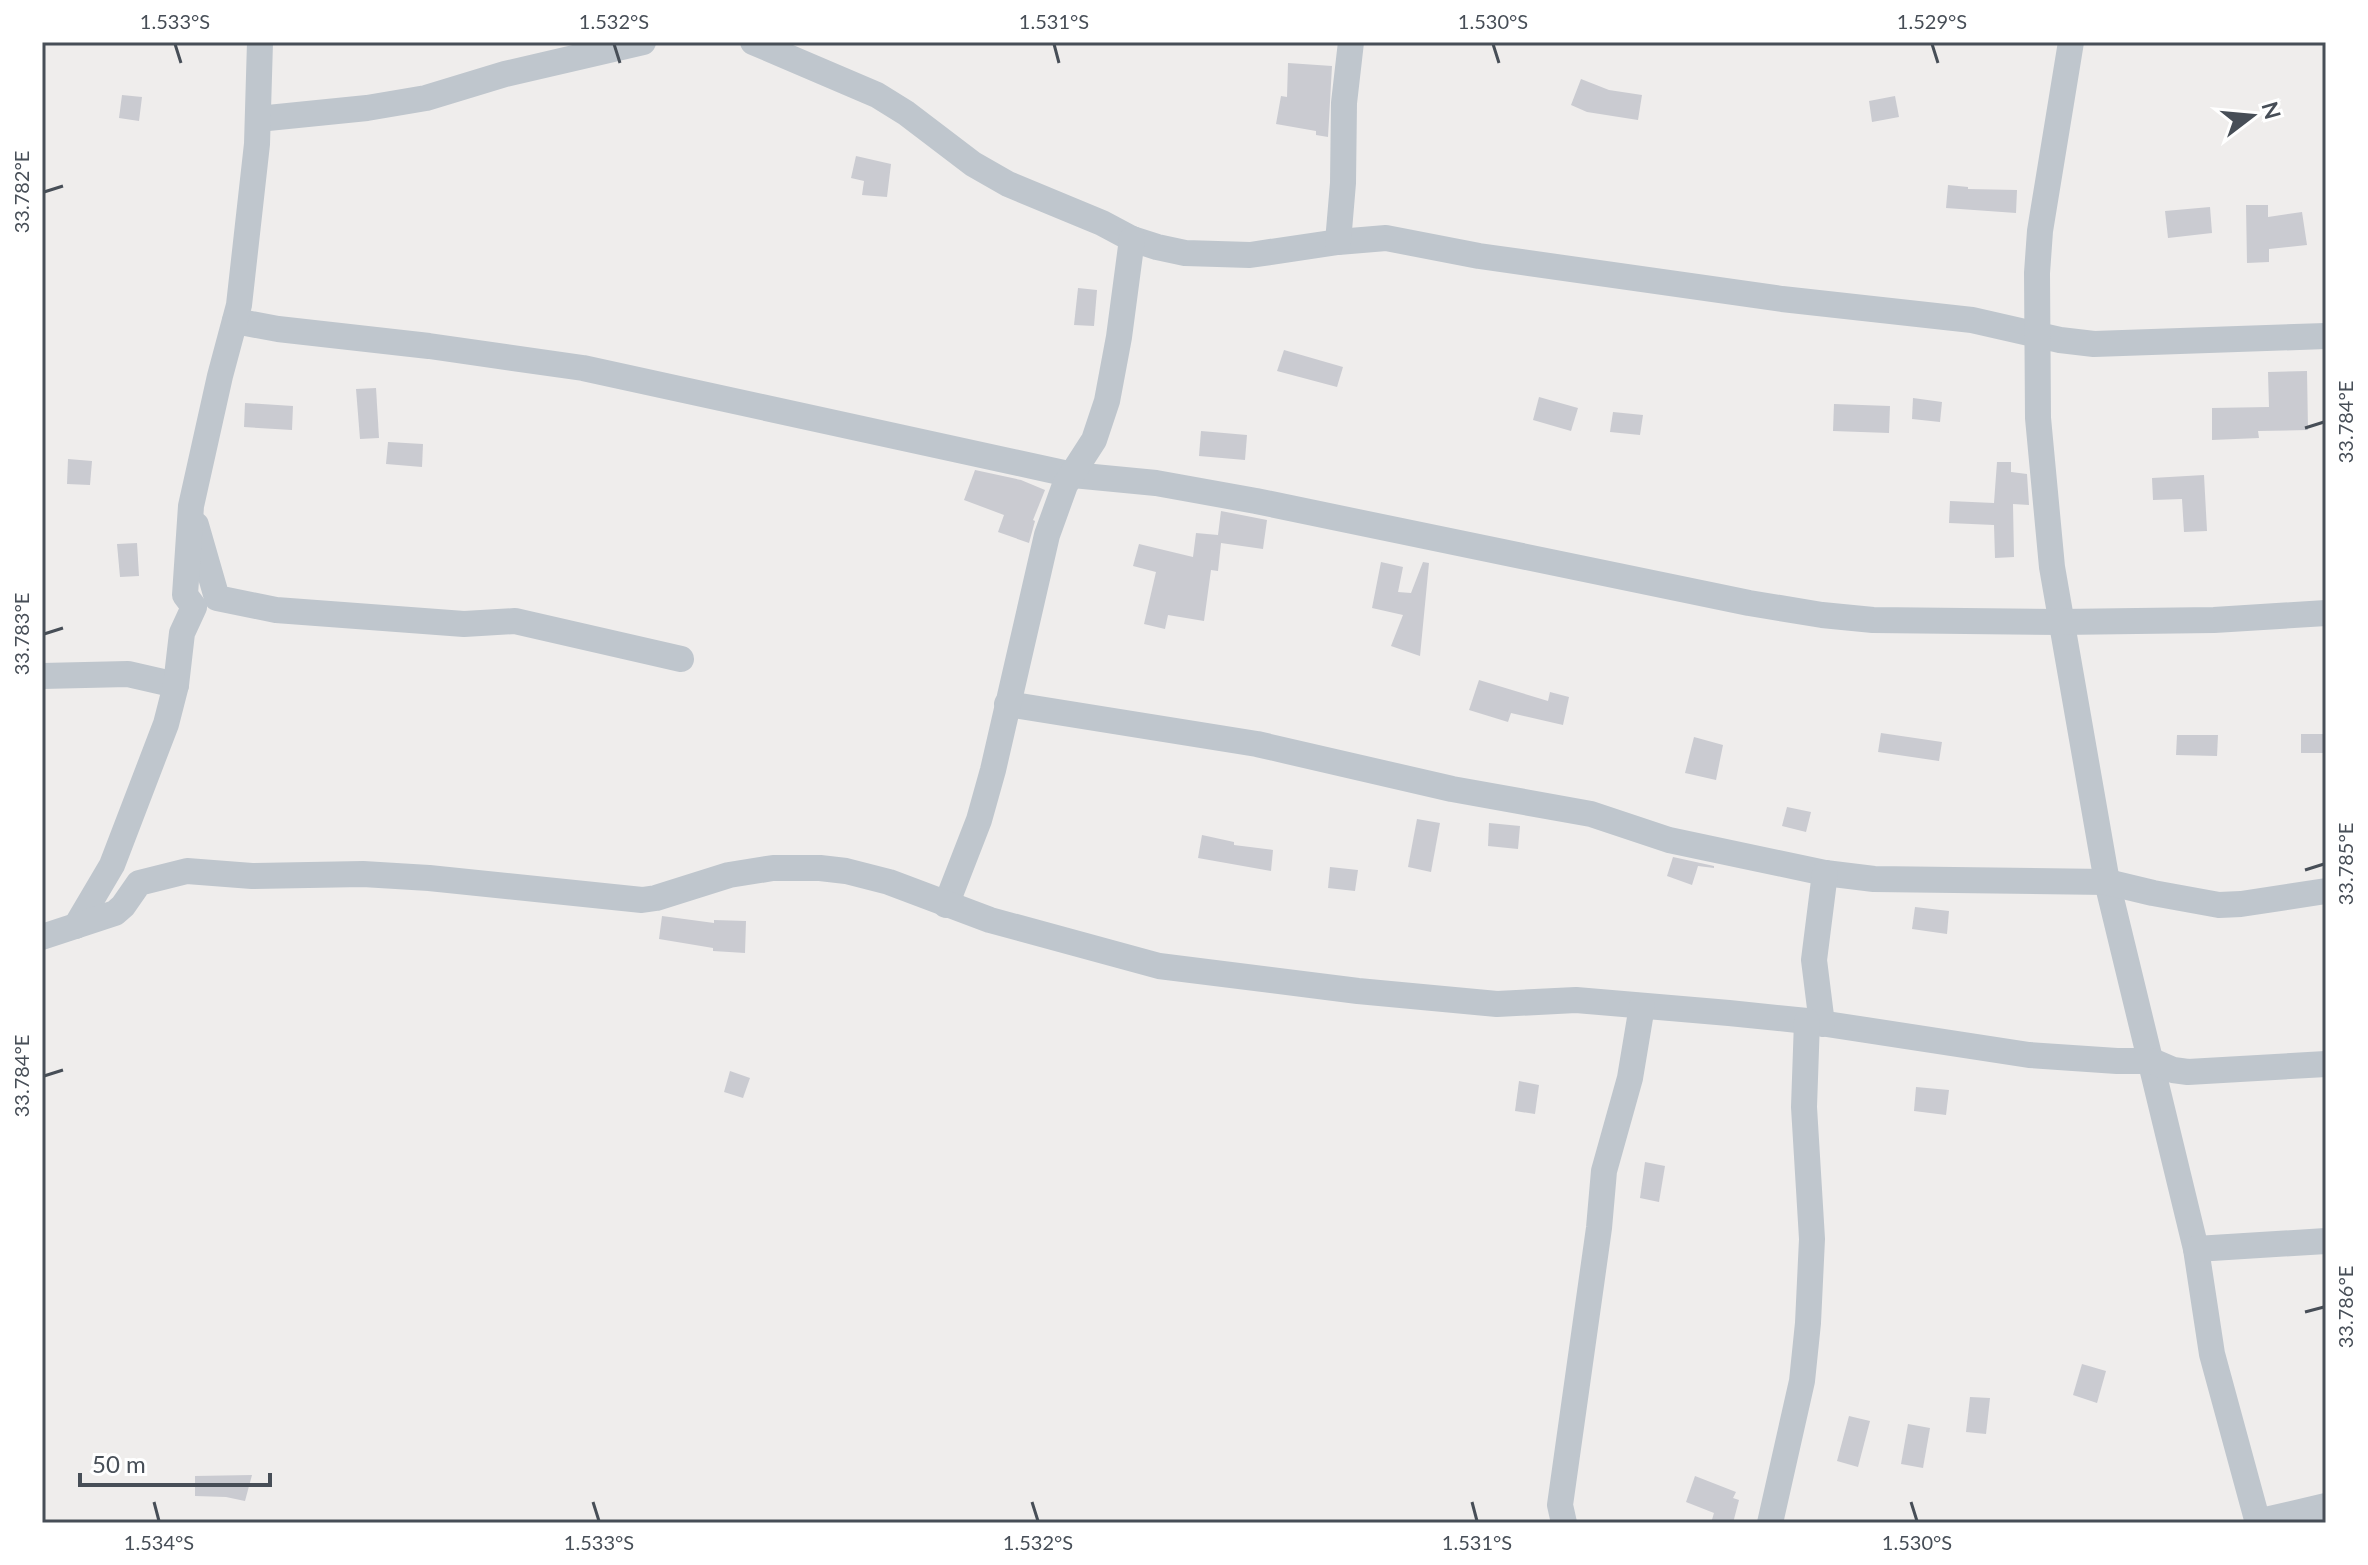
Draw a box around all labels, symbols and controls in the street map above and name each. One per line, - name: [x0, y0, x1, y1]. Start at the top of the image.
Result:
- text: 1.533°S: [140, 9, 210, 33]
- text: 1.532°S: [579, 9, 649, 33]
- text: 1.531°S: [1019, 9, 1089, 33]
- text: 1.530°S: [1458, 9, 1528, 33]
- text: 1.529°S: [1897, 9, 1967, 33]
- north arrow: [2212, 76, 2292, 156]
- text: N: [2256, 98, 2287, 122]
- text: 33.782°E: [9, 151, 33, 233]
- text: 33.784°E: [2333, 381, 2357, 463]
- text: 33.783°E: [9, 593, 33, 675]
- text: 33.785°E: [2333, 823, 2357, 905]
- text: 33.784°E: [9, 1035, 33, 1117]
- text: 33.786°E: [2333, 1266, 2357, 1348]
- scale bar: [80, 1437, 270, 1487]
- text: 50 m: [92, 1449, 146, 1478]
- text: 1.534°S: [124, 1530, 194, 1554]
- text: 1.533°S: [564, 1530, 634, 1554]
- text: 1.532°S: [1003, 1530, 1073, 1554]
- text: 1.531°S: [1442, 1530, 1512, 1554]
- text: 1.530°S: [1882, 1530, 1952, 1554]

